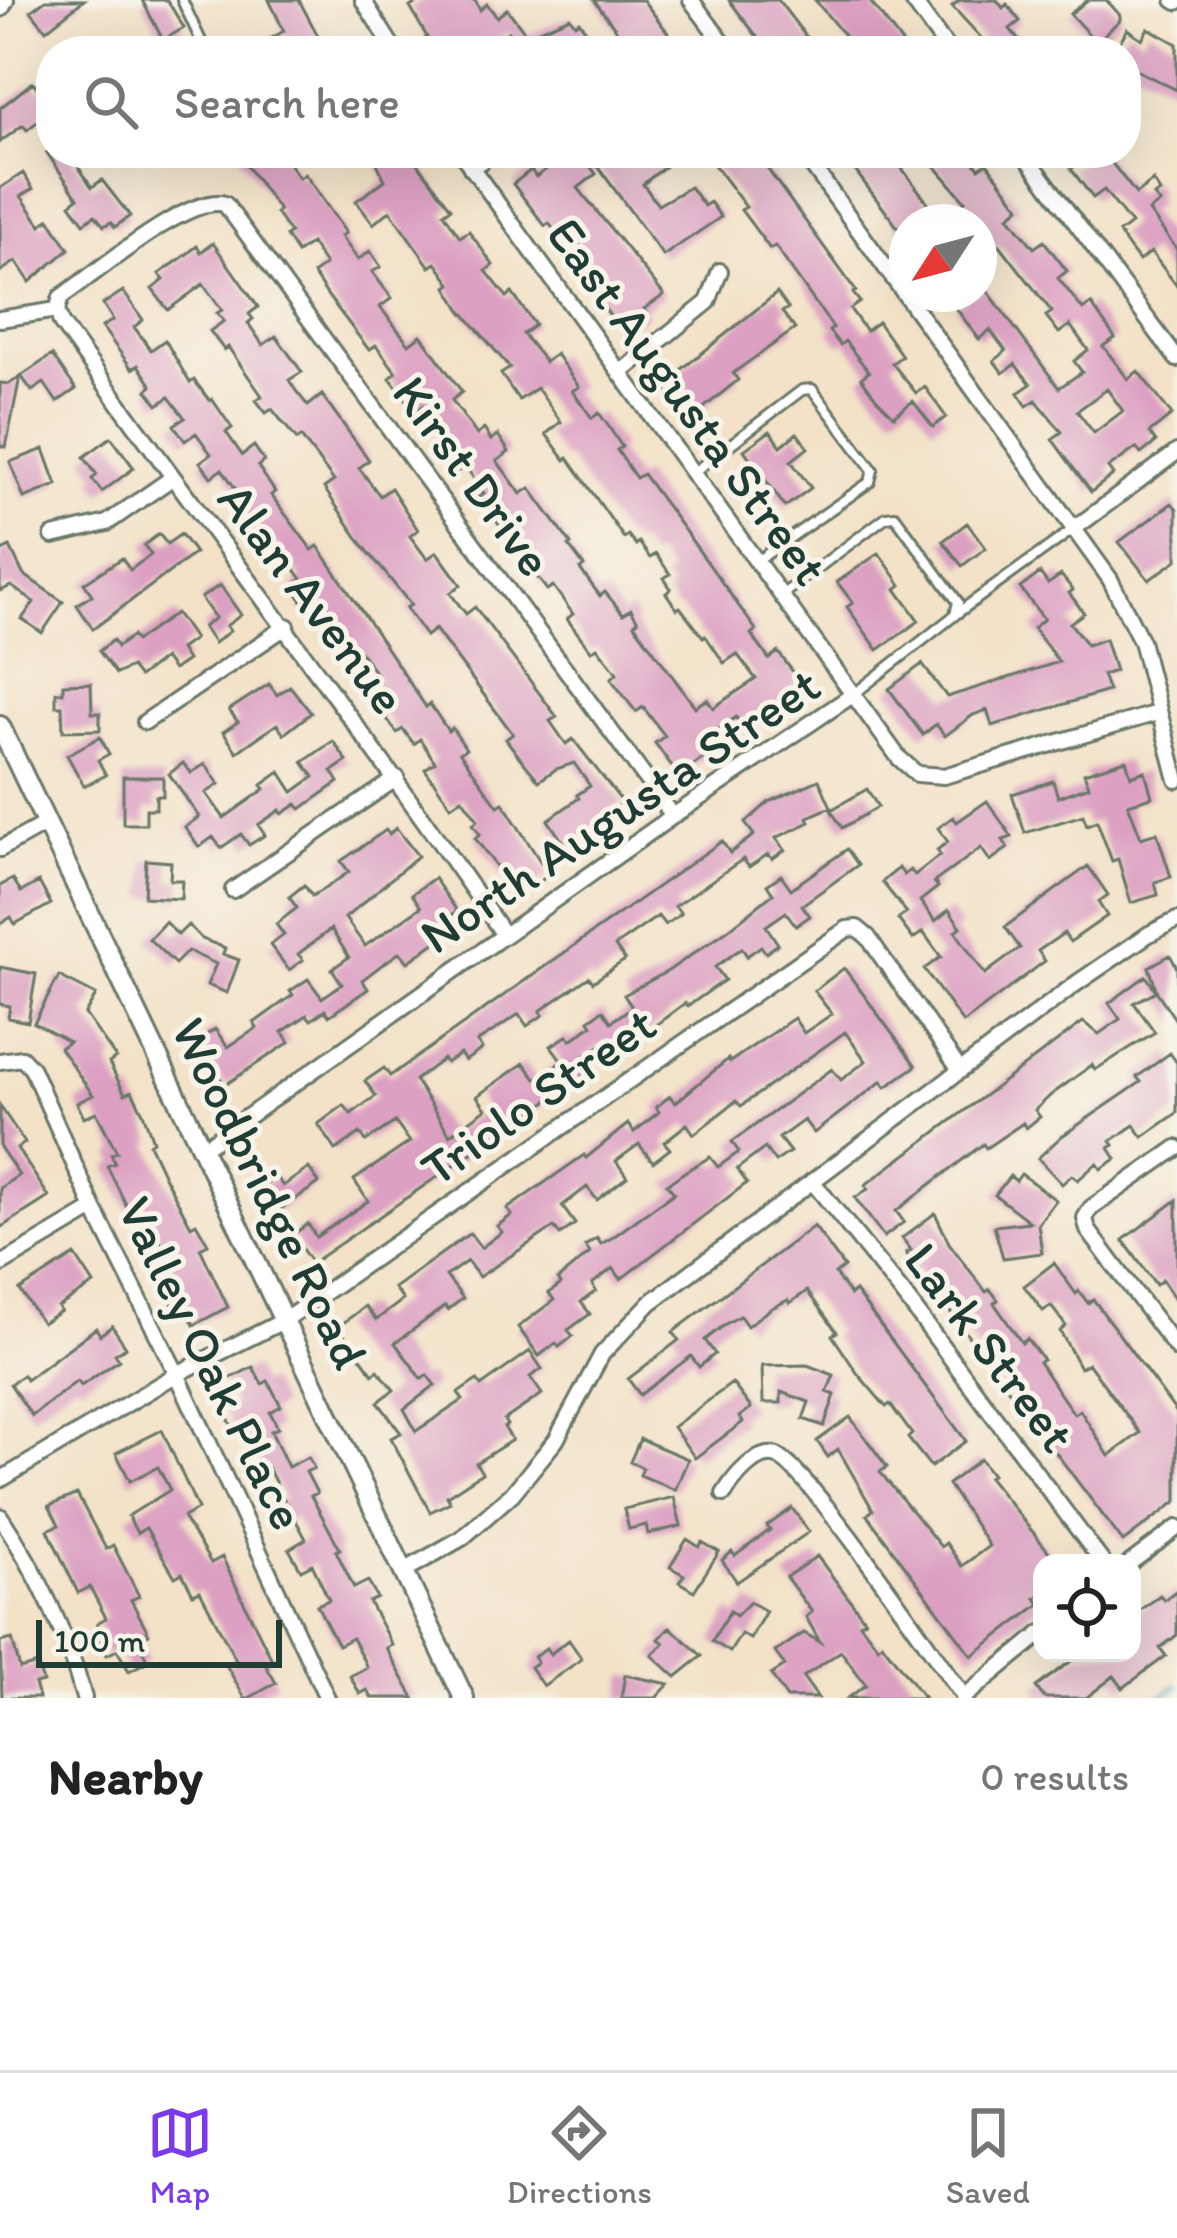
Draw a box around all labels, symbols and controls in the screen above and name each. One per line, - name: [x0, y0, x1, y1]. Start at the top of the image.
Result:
- search box: [36, 36, 1141, 168]
- icon: search: [78, 69, 144, 135]
- text: Search here: [174, 75, 400, 129]
- north arrow: [889, 204, 997, 312]
- street label: East Augusta Street: [534, 206, 842, 596]
- street label: Kirst Drive: [380, 364, 566, 588]
- street label: Alan Avenue: [205, 470, 419, 726]
- street label: North Augusta Street: [409, 654, 831, 966]
- street label: Triolo Street: [409, 993, 667, 1199]
- street label: Woodbridge Road: [159, 1008, 381, 1379]
- street label: Valley Oak Place: [105, 1187, 319, 1539]
- street label: Lark Street: [892, 1230, 1088, 1464]
- map controls: [1033, 1554, 1141, 1662]
- button: locate: [1033, 1554, 1141, 1662]
- scale bar: [36, 1614, 282, 1667]
- text: 100 m: [54, 1621, 145, 1660]
- text: Nearby: [48, 1746, 203, 1807]
- text: 0 results: [980, 1753, 1129, 1800]
- tab: Map: [147, 2100, 213, 2211]
- tab: Directions: [507, 2100, 652, 2211]
- tab: Saved: [946, 2100, 1030, 2211]

